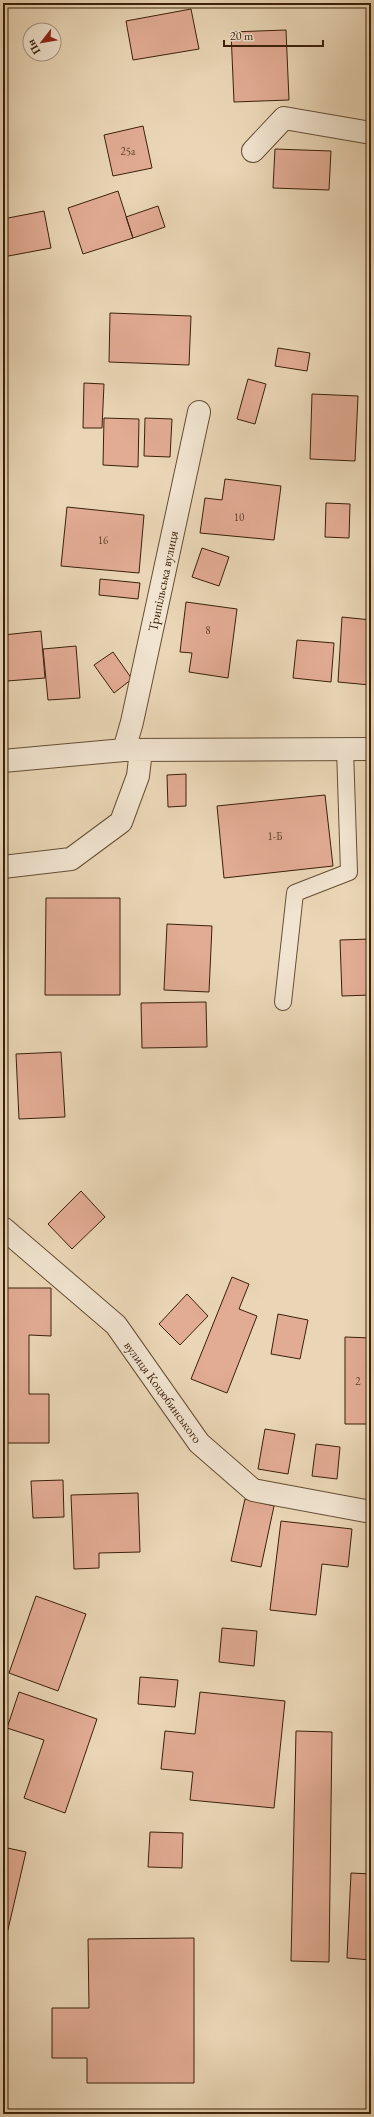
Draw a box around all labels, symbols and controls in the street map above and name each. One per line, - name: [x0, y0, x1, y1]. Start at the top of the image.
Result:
- north arrow: [22, 22, 62, 62]
- scale bar: [224, 22, 323, 48]
- text: 20 m: [230, 28, 254, 44]
- text: Пн: [23, 37, 43, 57]
- house number: 25а: [121, 144, 136, 158]
- house number: 10: [234, 510, 244, 524]
- street label: Трипільська вулиця: [144, 529, 182, 633]
- house number: 16: [98, 533, 109, 547]
- house number: 8: [205, 623, 211, 637]
- house number: 1-Б: [268, 829, 283, 843]
- street label: вулиця Коцюбинського: [120, 1338, 206, 1446]
- house number: 2: [355, 1374, 361, 1388]

